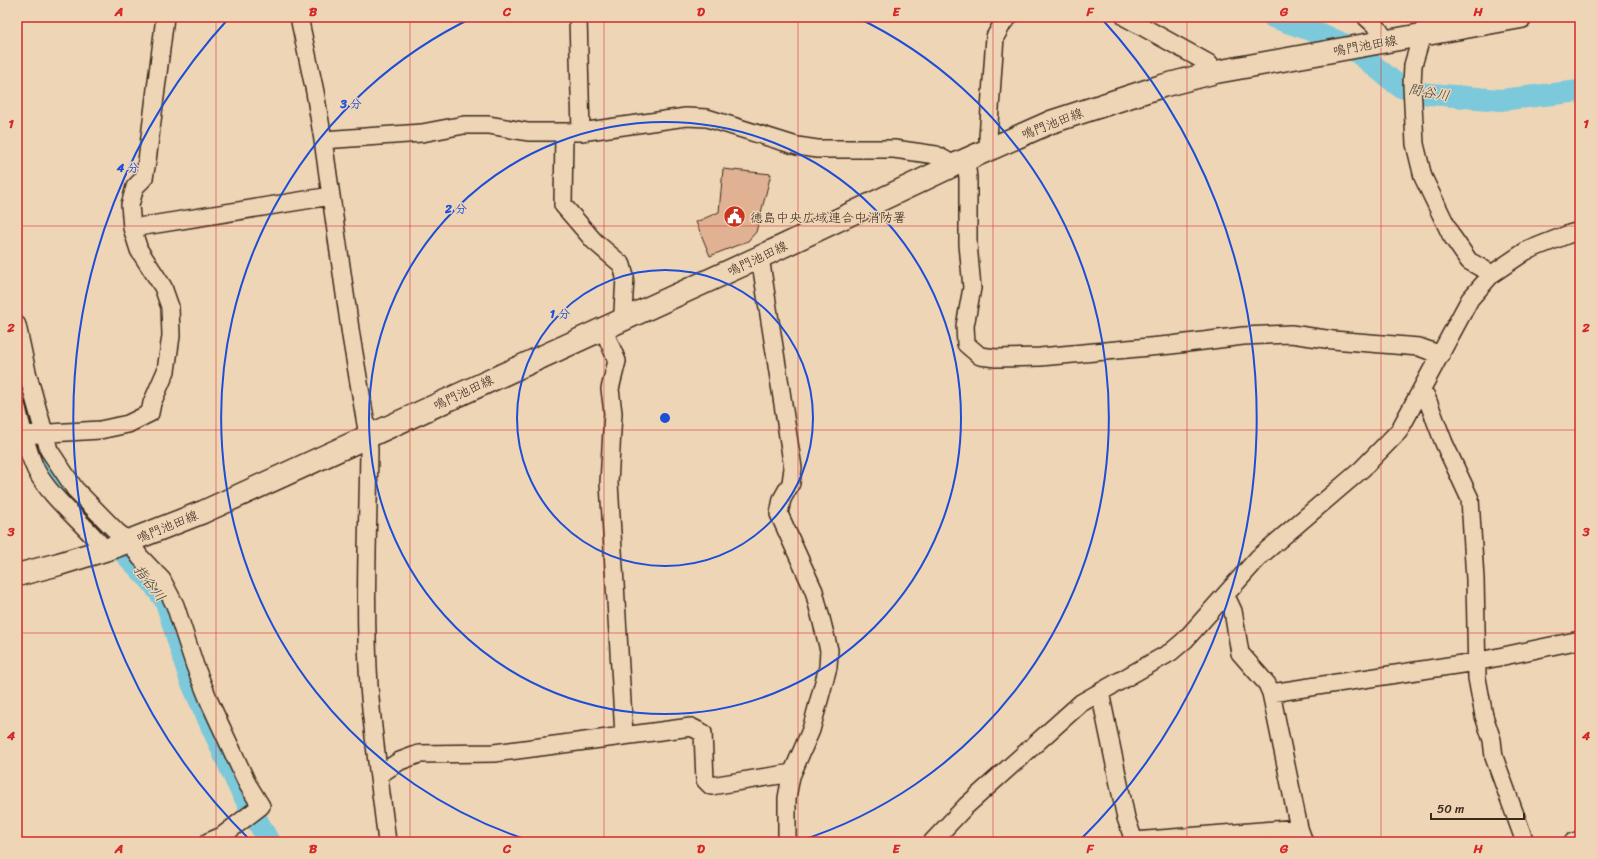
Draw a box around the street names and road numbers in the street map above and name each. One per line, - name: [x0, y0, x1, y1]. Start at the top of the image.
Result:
- street label: 鳴門池田線: [1331, 28, 1400, 62]
- street label: 鳴門池田線: [1018, 101, 1088, 146]
- street label: 鳴門池田線: [723, 234, 792, 283]
- street label: 鳴門池田線: [429, 368, 498, 417]
- street label: 鳴門池田線: [133, 503, 203, 549]

